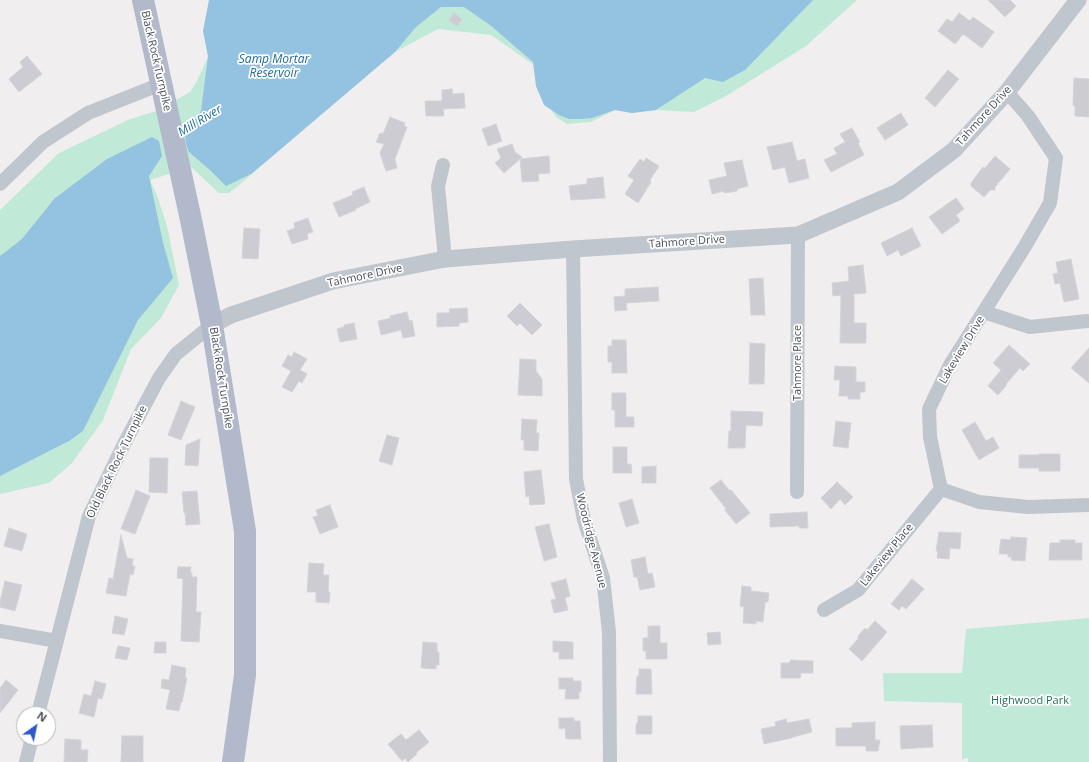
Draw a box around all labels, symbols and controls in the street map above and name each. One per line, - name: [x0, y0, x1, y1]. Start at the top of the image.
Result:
- street label: Black Rock Turnpike: [138, 9, 174, 113]
- water label: Samp Mortar Reservoir: [239, 53, 309, 81]
- street label: Tahmore Drive: [954, 83, 1014, 149]
- water label: Mill River: [176, 102, 224, 140]
- street label: Tahmore Drive: [649, 233, 725, 251]
- street label: Tahmore Drive: [326, 262, 404, 290]
- street label: Lakeview Drive: [937, 314, 987, 386]
- street label: Tahmore Place: [791, 325, 805, 401]
- street label: Black Rock Turnpike: [206, 326, 236, 430]
- street label: Old Black Rock Turnpike: [84, 404, 150, 520]
- street label: Woodridge Avenue: [573, 492, 609, 590]
- street label: Lakeview Place: [858, 521, 916, 589]
- park label: Highwood Park: [991, 694, 1069, 708]
- north arrow: [16, 706, 56, 746]
- text: N: [34, 708, 50, 725]

